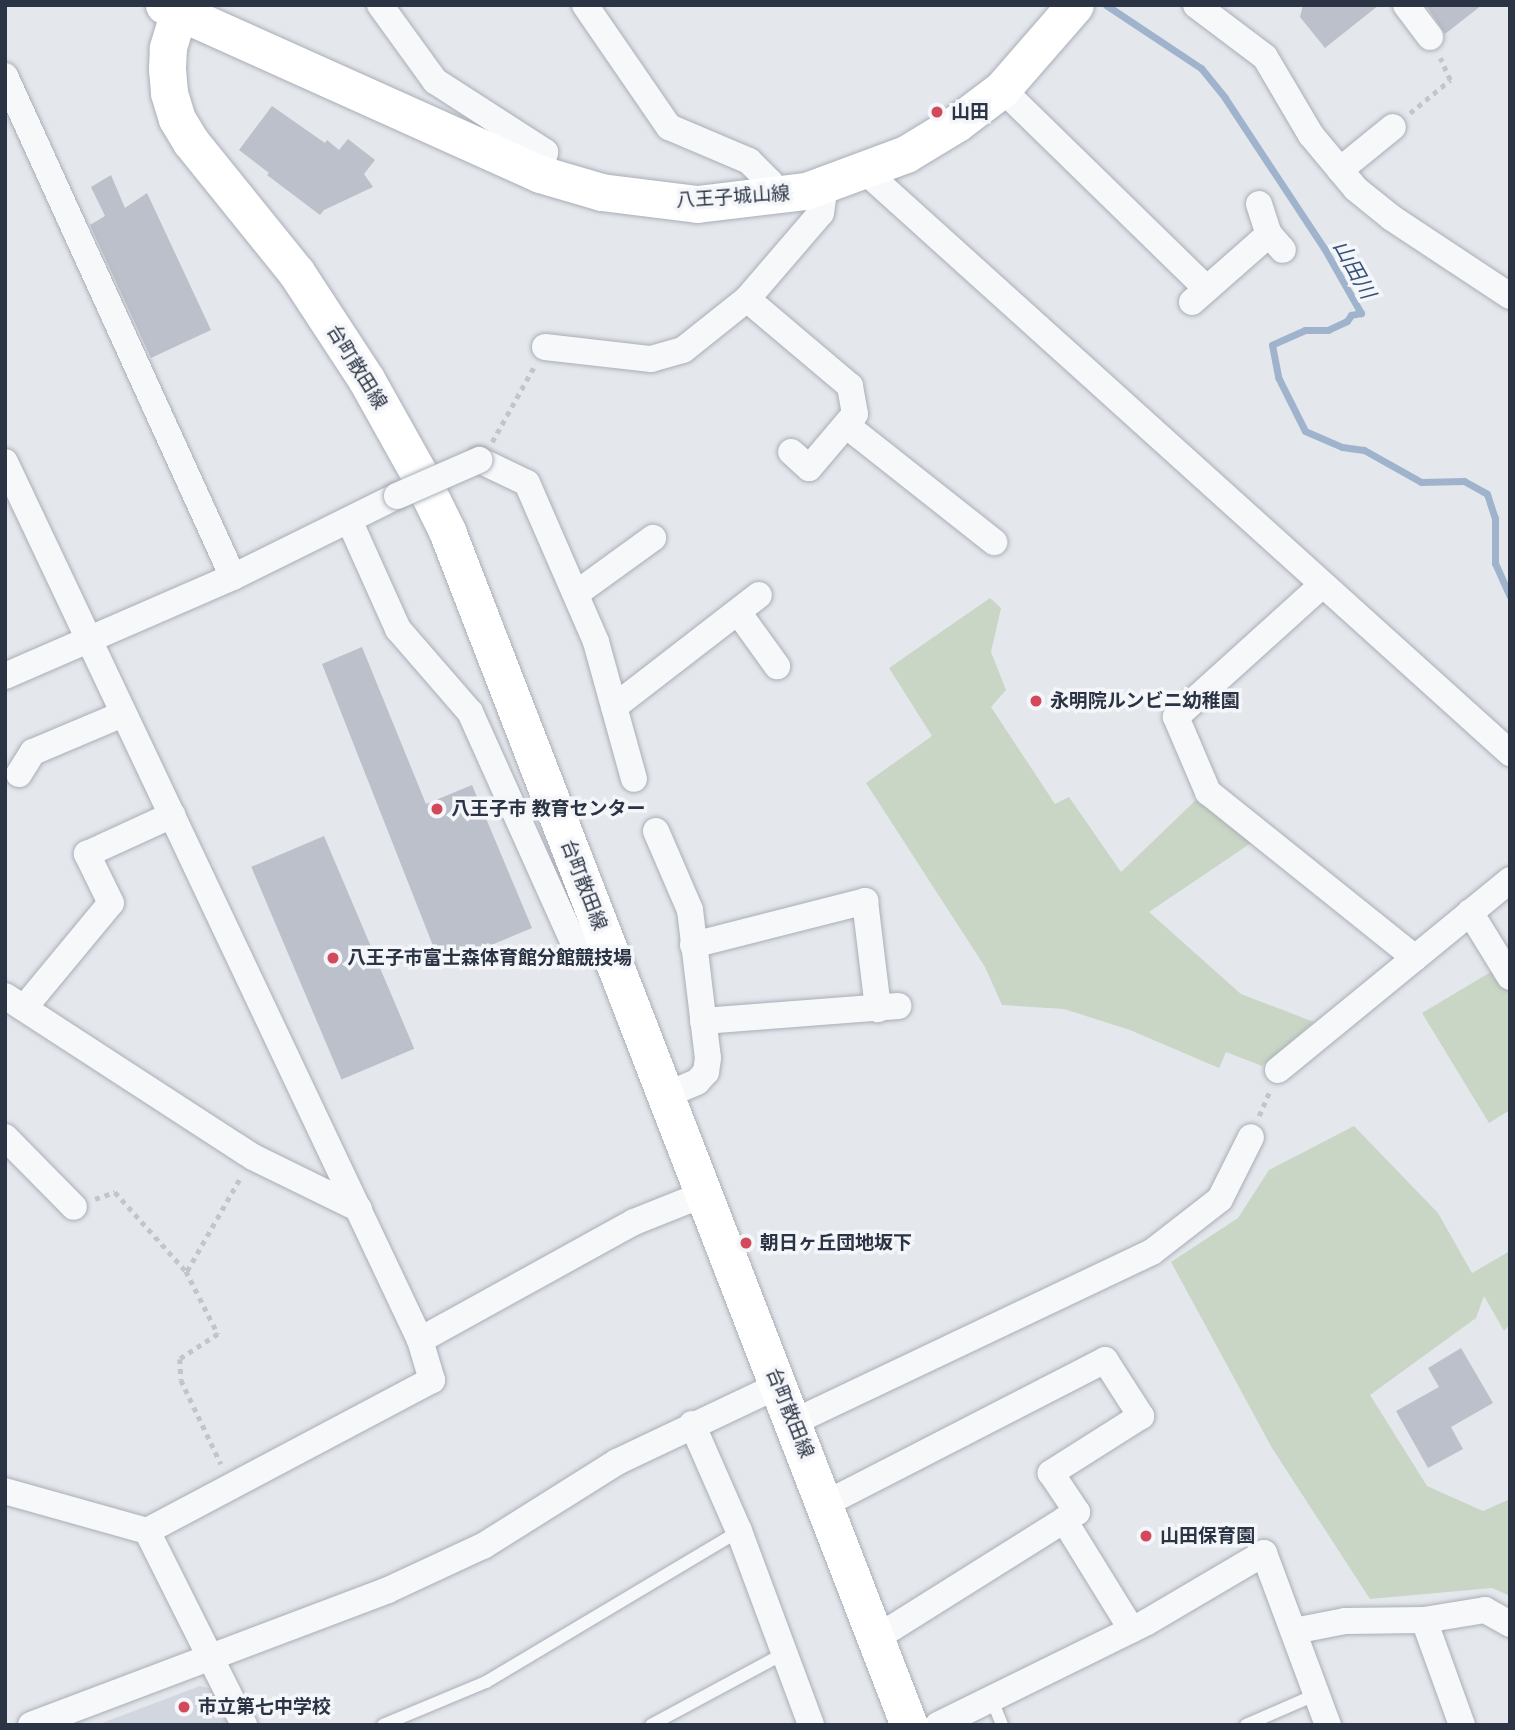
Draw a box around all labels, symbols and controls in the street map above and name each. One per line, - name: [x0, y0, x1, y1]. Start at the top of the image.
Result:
- place label: 山田: [951, 101, 989, 123]
- marker: 山田: [929, 104, 945, 120]
- street label: 八王子城山線: [675, 182, 791, 212]
- water label: 山田川: [1329, 235, 1381, 303]
- street label: 台町散田線: [322, 321, 392, 413]
- place label: 永明院ルンビニ幼稚園: [1050, 690, 1240, 712]
- marker: 永明院ルンビニ幼稚園: [1028, 693, 1044, 709]
- place label: 八王子市 教育センター: [451, 798, 645, 820]
- marker: 八王子市 教育センター: [429, 801, 445, 817]
- street label: 台町散田線: [556, 837, 612, 933]
- place label: 八王子市富士森体育館分館競技場: [347, 947, 632, 969]
- marker: 八王子市富士森体育館分館競技場: [325, 950, 341, 966]
- place label: 朝日ヶ丘団地坂下: [760, 1232, 912, 1254]
- marker: 朝日ヶ丘団地坂下: [738, 1235, 754, 1251]
- street label: 台町散田線: [762, 1365, 818, 1461]
- place label: 山田保育園: [1160, 1525, 1255, 1547]
- marker: 山田保育園: [1138, 1528, 1154, 1544]
- place label: 市立第七中学校: [198, 1696, 331, 1718]
- marker: 市立第七中学校: [176, 1699, 192, 1715]

